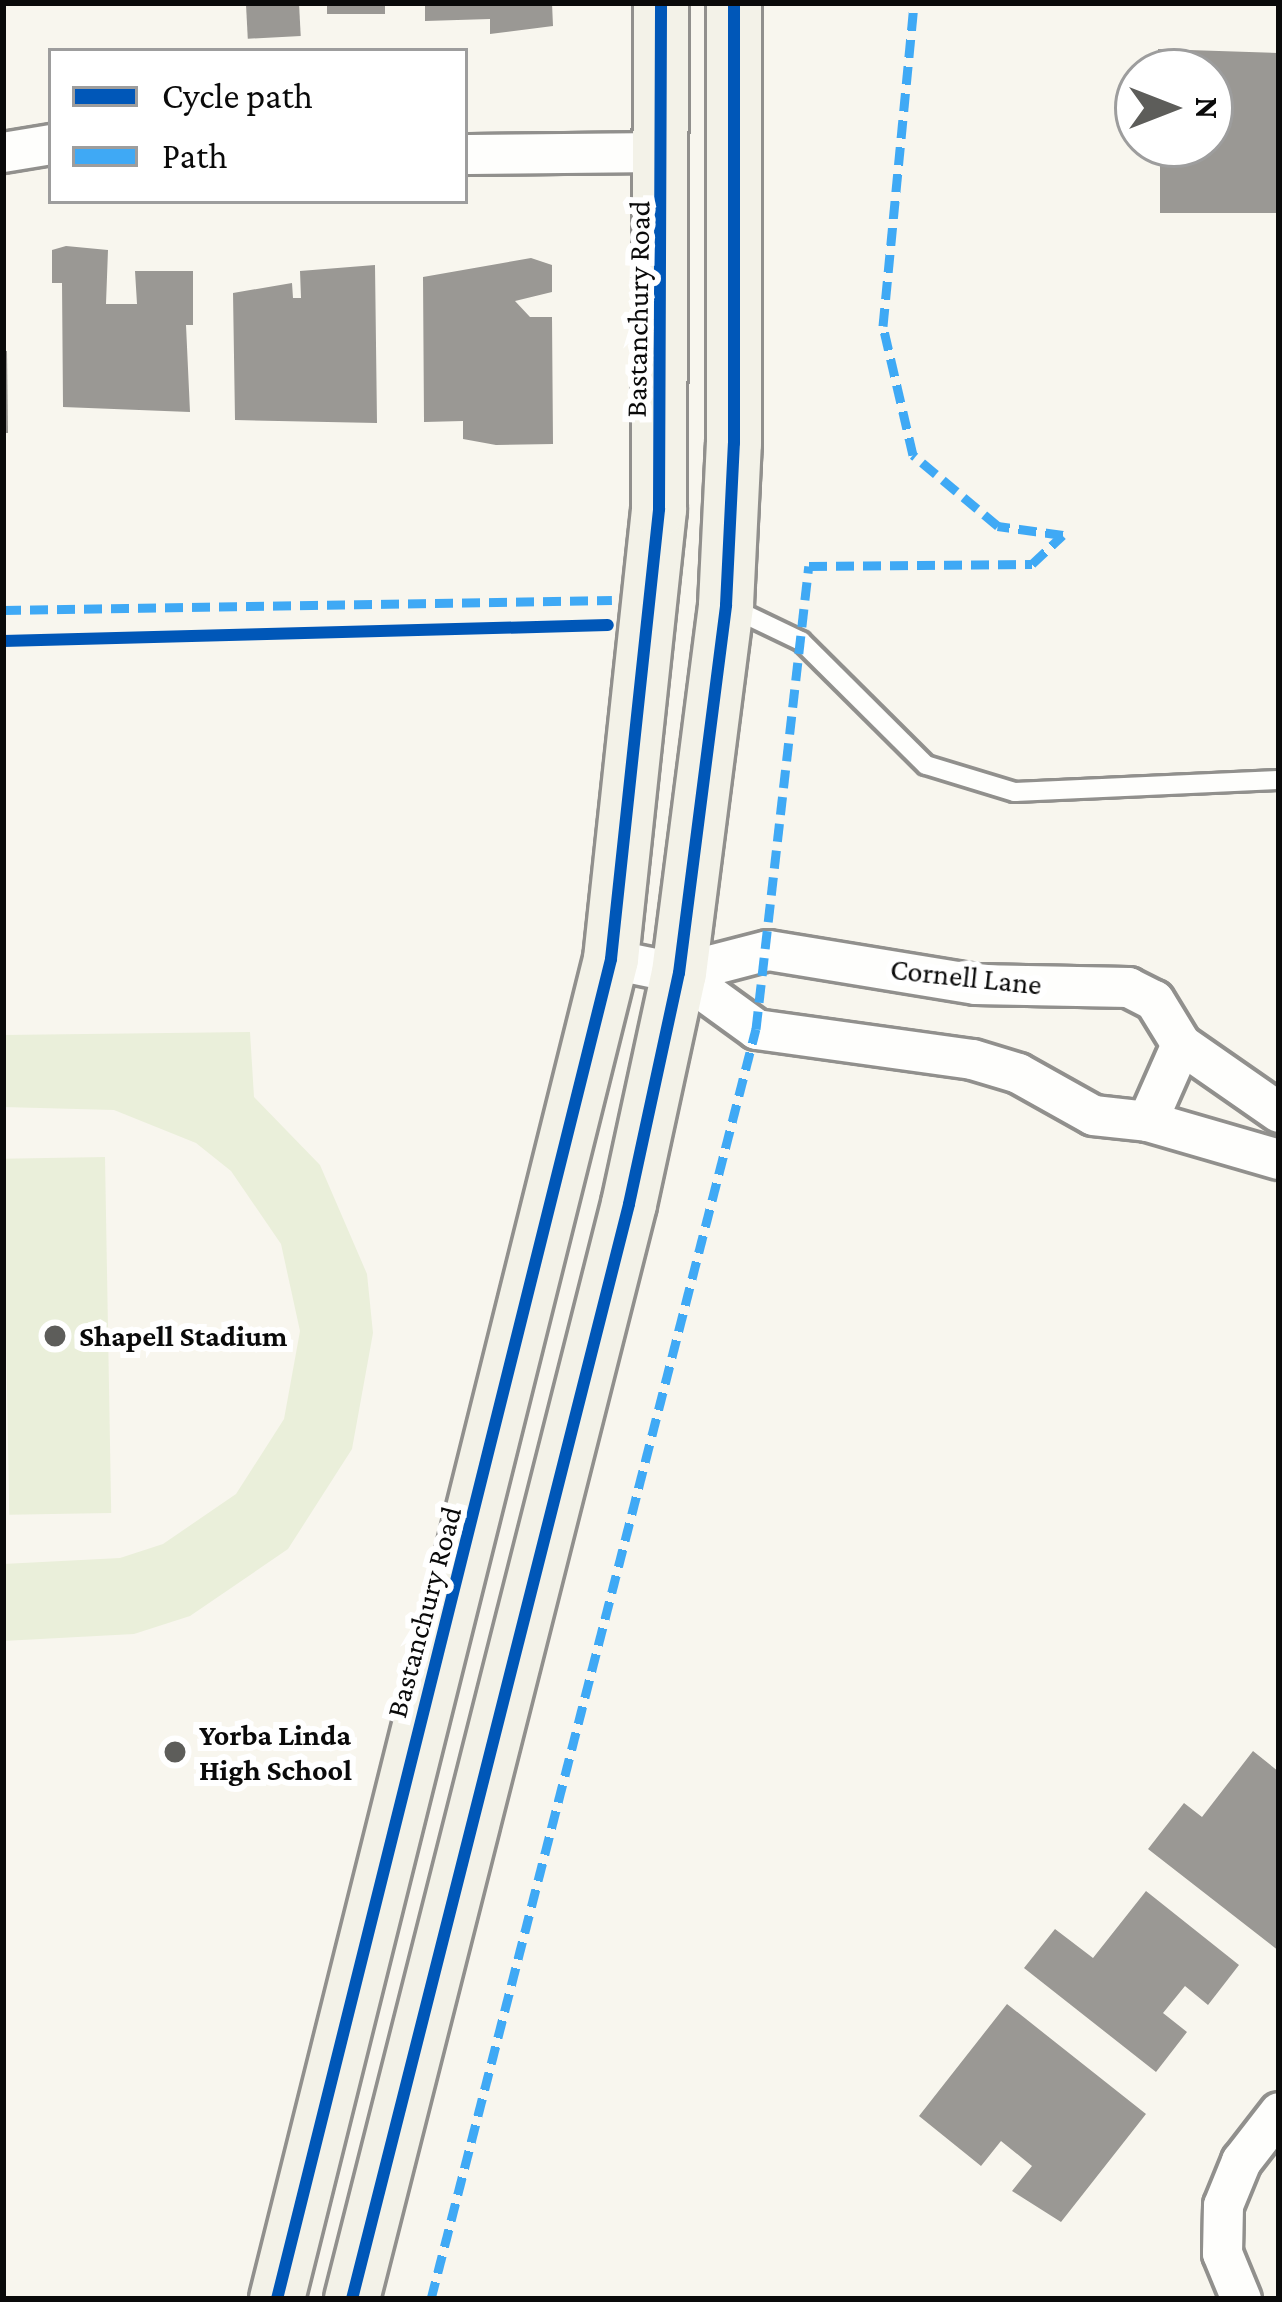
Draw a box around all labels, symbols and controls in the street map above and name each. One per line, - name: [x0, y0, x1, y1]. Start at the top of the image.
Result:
- legend: [48, 48, 468, 204]
- north arrow: [1114, 48, 1234, 168]
- text: Cycle path: [162, 76, 313, 116]
- text: N: [1189, 97, 1226, 119]
- text: Path: [162, 136, 227, 176]
- street label: Bastanchury Road: [618, 200, 658, 418]
- street label: Cornell Lane: [889, 951, 1043, 1003]
- place label: Shapell Stadium: [79, 1318, 287, 1354]
- marker: Shapell Stadium: [42, 1323, 68, 1349]
- street label: Bastanchury Road: [379, 1502, 469, 1722]
- place label: Yorba Linda High School: [199, 1717, 352, 1788]
- marker: Yorba Linda High School: [162, 1739, 188, 1765]

